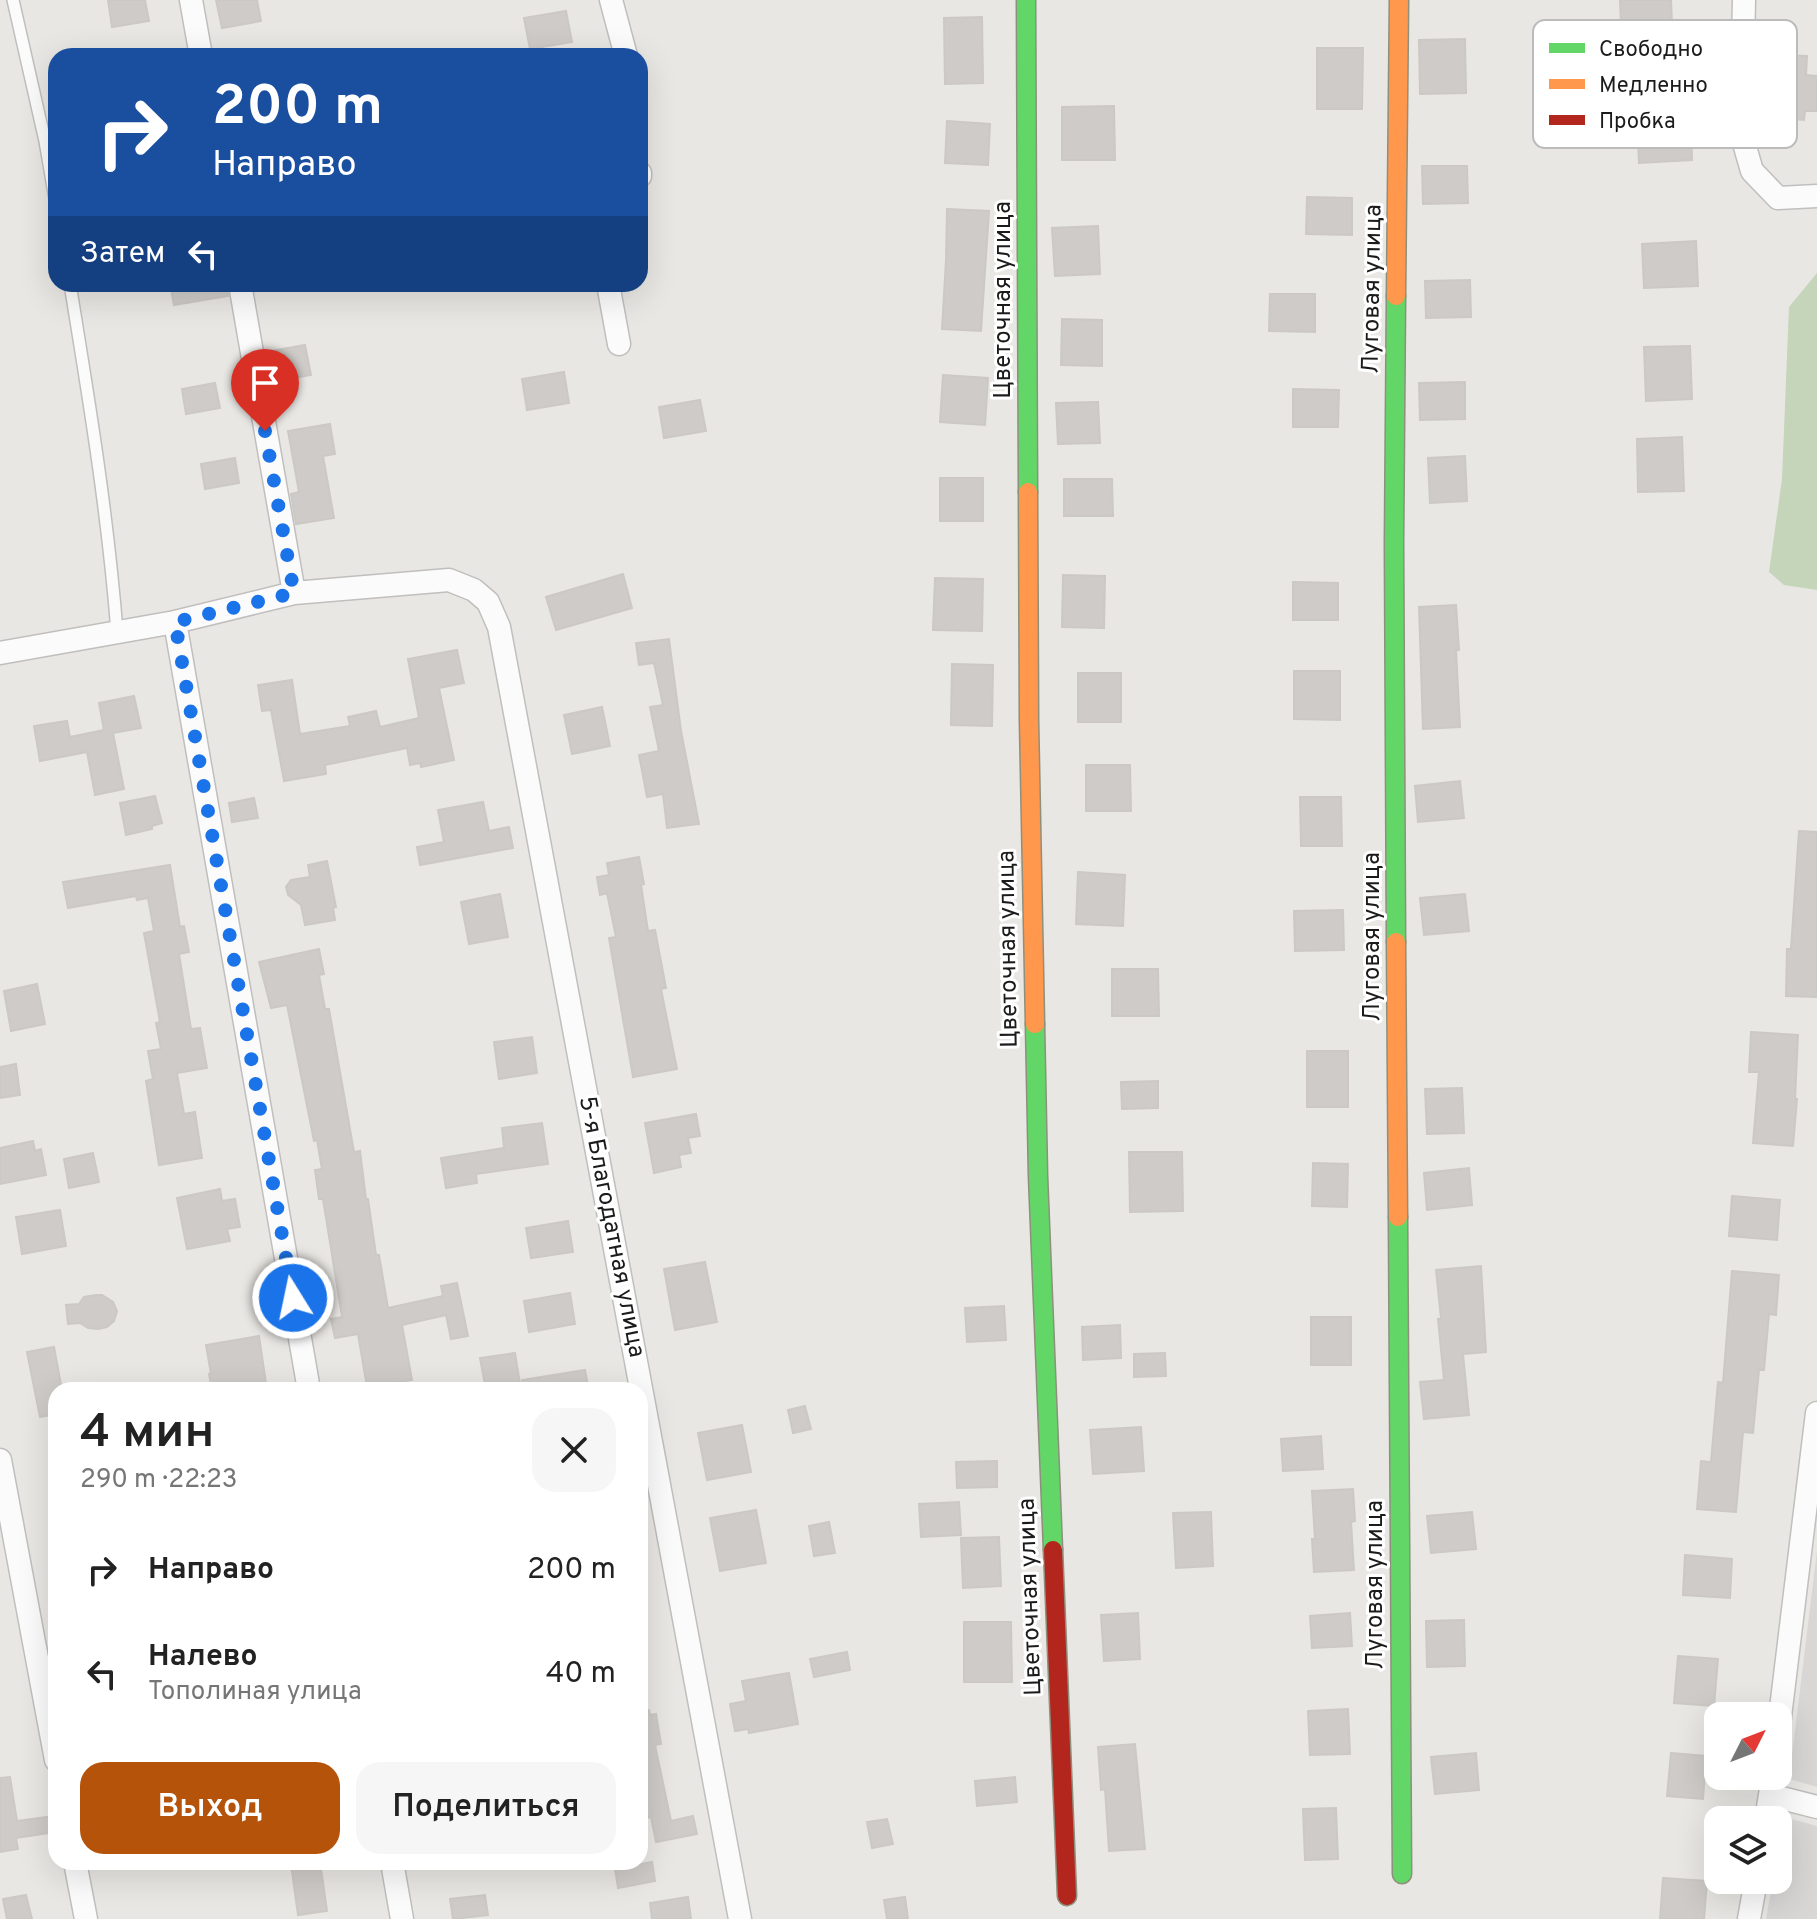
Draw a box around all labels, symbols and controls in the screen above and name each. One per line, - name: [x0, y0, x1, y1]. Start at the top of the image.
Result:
- legend: [1533, 20, 1797, 148]
- text: Свободно: [1599, 37, 1703, 64]
- text: Медленно: [1599, 73, 1708, 100]
- text: 200 m: [212, 74, 383, 144]
- icon: right: [80, 80, 184, 184]
- text: Пробка: [1599, 109, 1676, 136]
- text: Направо: [212, 143, 357, 189]
- street label: Цветочная улица: [989, 201, 1019, 399]
- street label: Луговая улица: [1357, 204, 1389, 374]
- icon: left: [181, 232, 225, 276]
- text: Затем: [80, 236, 165, 273]
- pin: [231, 349, 299, 431]
- icon: arrive: [243, 361, 287, 405]
- street label: Цветочная улица: [992, 850, 1026, 1048]
- street label: Луговая улица: [1358, 852, 1388, 1022]
- street label: 5-я Благодатная улица: [571, 1094, 651, 1360]
- position arrow: [251, 1256, 335, 1340]
- text: 4 мин: [80, 1404, 214, 1464]
- button: close: [532, 1408, 616, 1492]
- text: 290 m · 22:23: [80, 1464, 238, 1497]
- street label: Цветочная улица: [1013, 1498, 1049, 1696]
- street label: Луговая улица: [1361, 1500, 1391, 1670]
- icon: right: [80, 1548, 124, 1592]
- text: Направо: [148, 1552, 274, 1589]
- text: 200 m: [527, 1552, 616, 1589]
- text: Налево: [148, 1639, 257, 1676]
- icon: left: [80, 1652, 124, 1696]
- text: 40 m: [546, 1656, 616, 1693]
- text: Тополиная улица: [148, 1676, 362, 1709]
- north arrow: [1704, 1702, 1792, 1790]
- map controls: [1704, 1702, 1792, 1894]
- button: Выход: [80, 1762, 340, 1854]
- button: Поделиться: [356, 1762, 616, 1854]
- button: layers: [1704, 1806, 1792, 1894]

